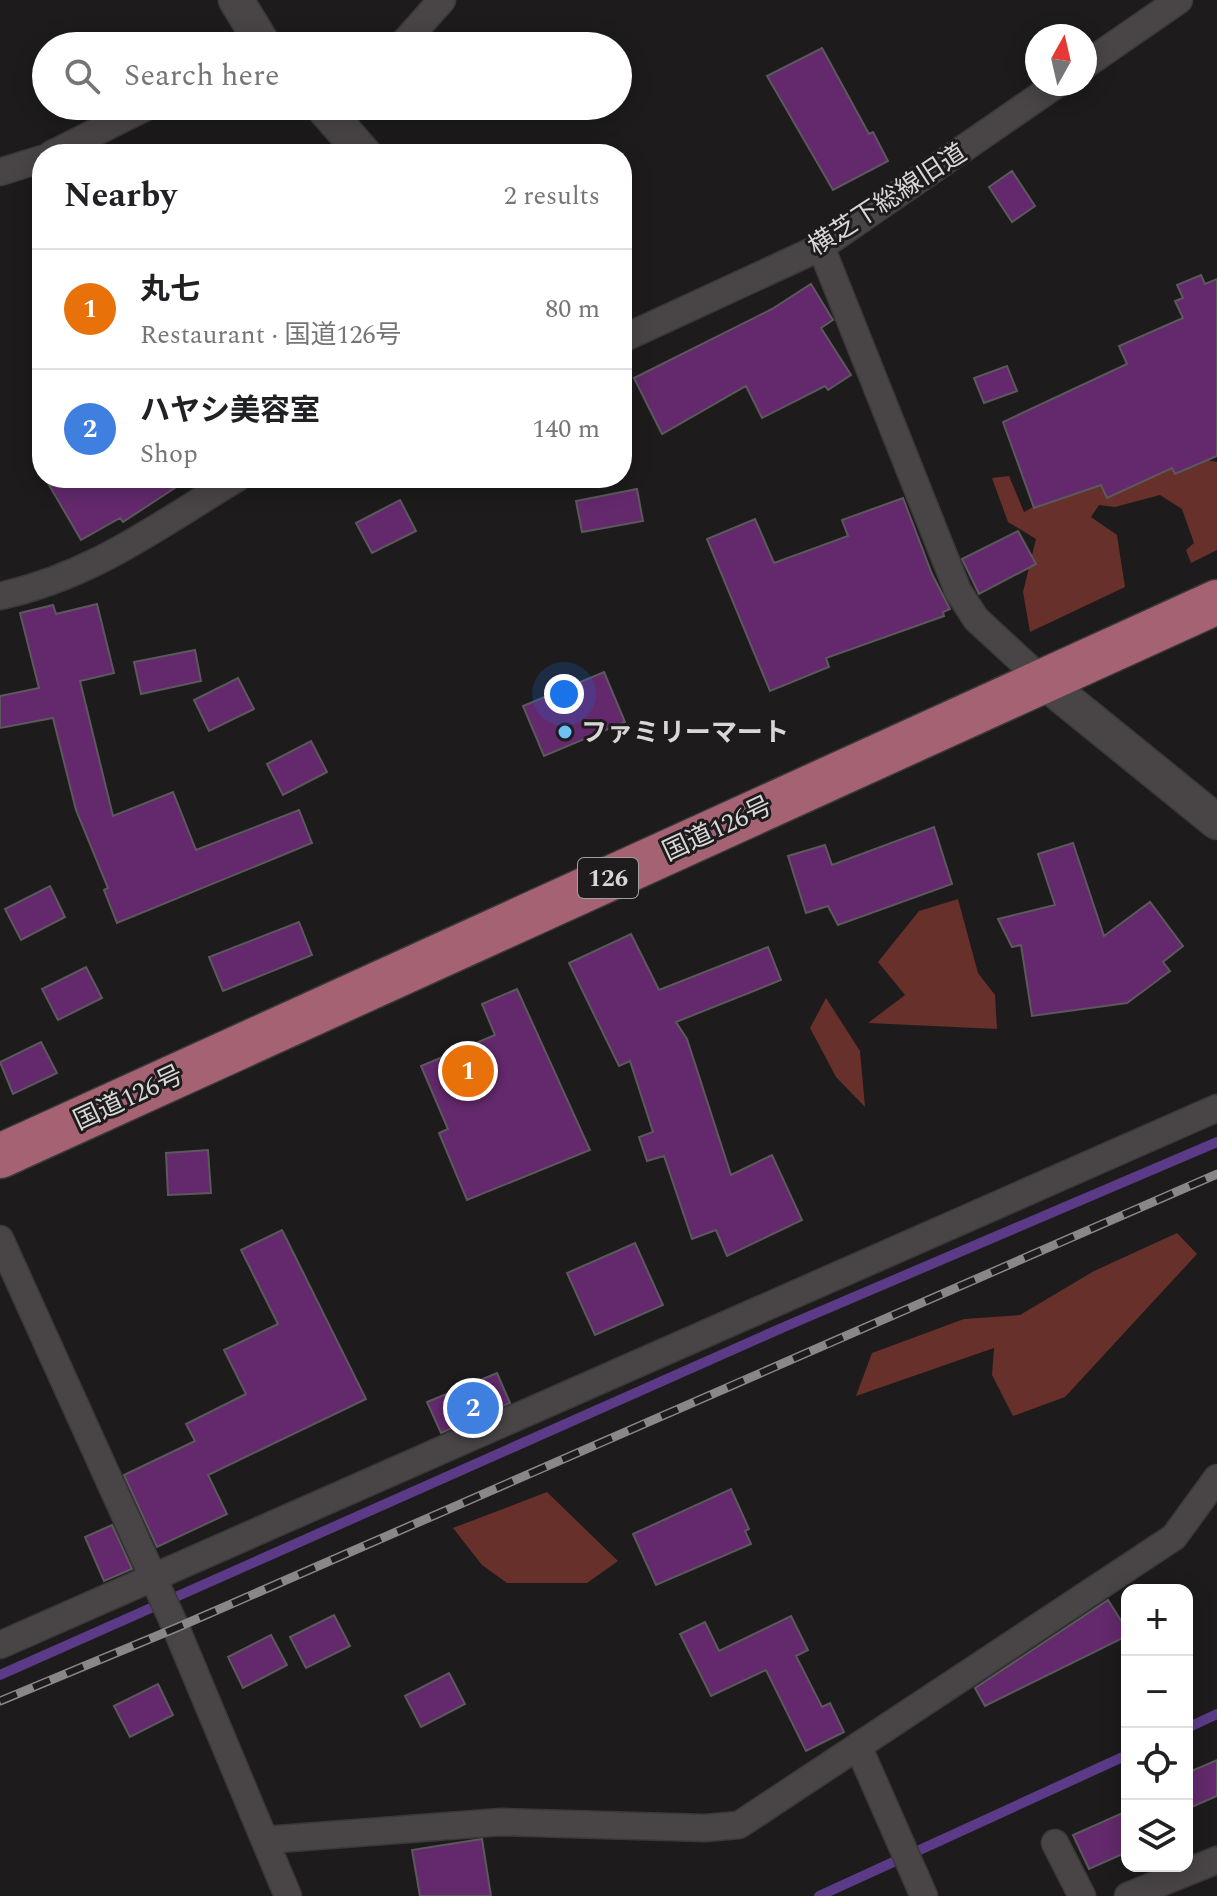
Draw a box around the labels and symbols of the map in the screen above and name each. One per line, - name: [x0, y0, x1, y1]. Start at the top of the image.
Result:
- north arrow: [1025, 24, 1097, 96]
- street label: 横芝下総線旧道: [800, 133, 975, 266]
- your location: [544, 674, 584, 714]
- place label: ファミリーマート: [581, 713, 789, 753]
- marker: ファミリーマート: [556, 723, 574, 741]
- street label: 国道126号: [656, 786, 779, 872]
- road number: 126: [578, 858, 638, 898]
- pin: 1: [442, 1041, 494, 1101]
- street label: 国道126号: [67, 1055, 190, 1141]
- pin: 2: [447, 1378, 499, 1438]

